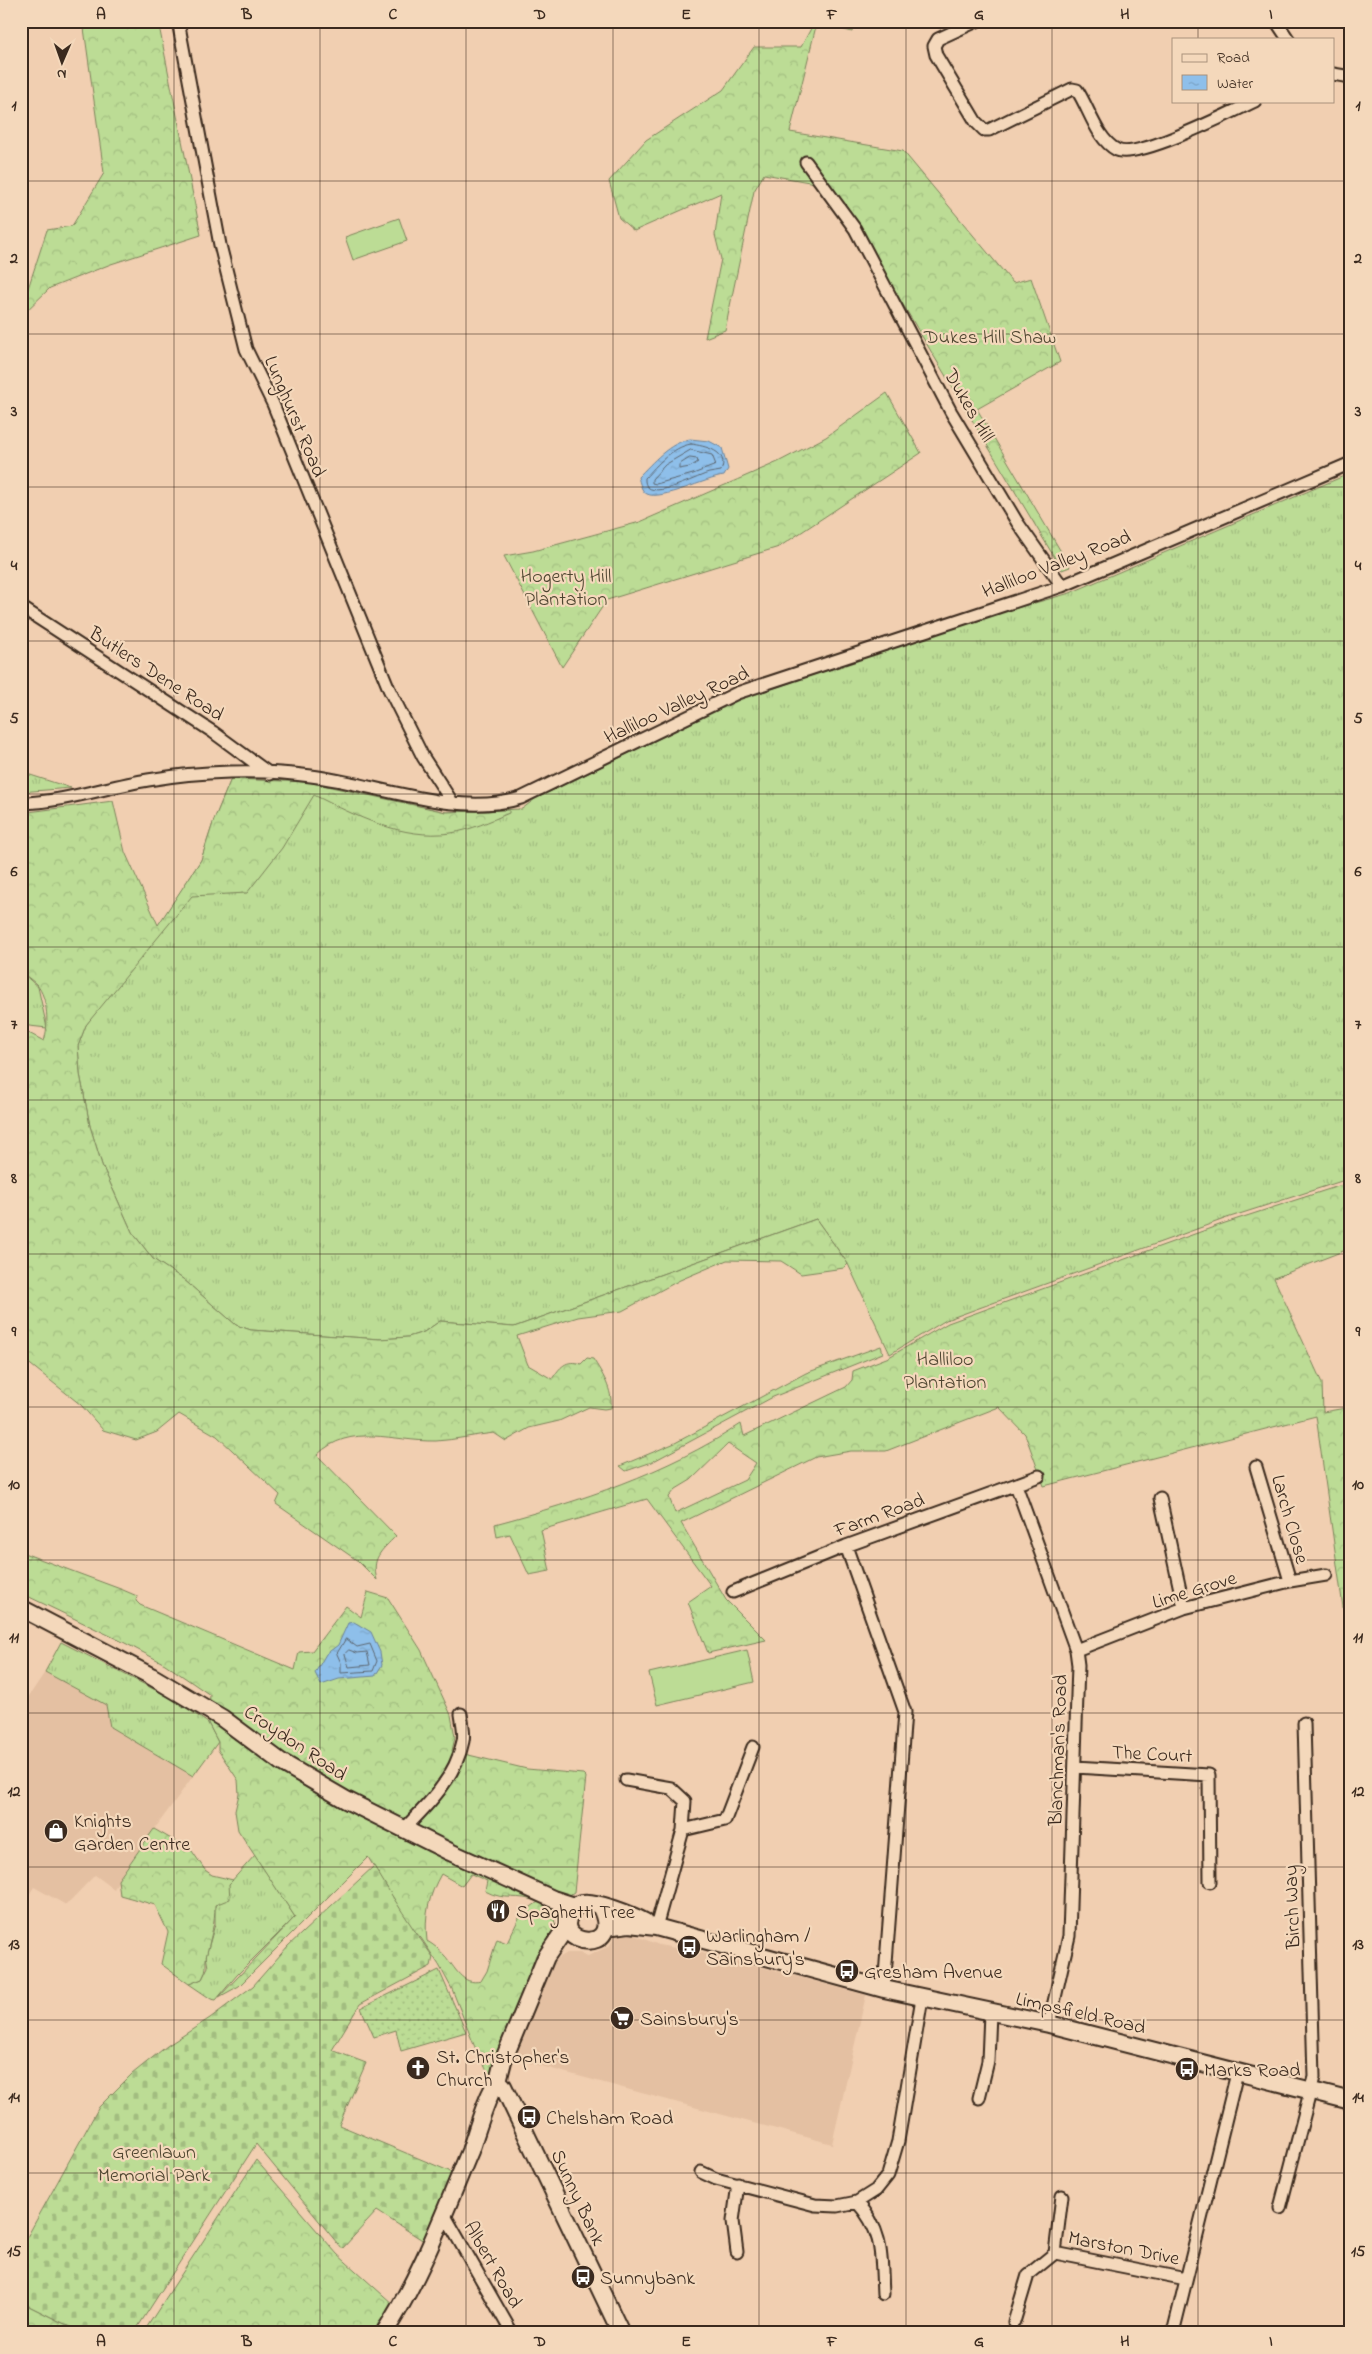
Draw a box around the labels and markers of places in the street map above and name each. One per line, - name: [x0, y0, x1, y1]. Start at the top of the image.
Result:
- place label: Knights Garden Centre: [74, 1808, 190, 1860]
- shop icon: Knights Garden Centre: [43, 1818, 69, 1844]
- restaurant icon: Spaghetti Tree: [485, 1898, 511, 1924]
- place label: Spaghetti Tree: [516, 1899, 635, 1929]
- place label: Warlingham / Sainsbury's: [706, 1923, 811, 1975]
- bus stop icon: Warlingham / Sainsbury's: [676, 1934, 702, 1960]
- bus stop icon: Gresham Avenue: [834, 1958, 860, 1984]
- place label: Gresham Avenue: [864, 1959, 1003, 1988]
- supermarket icon: Sainsbury's: [609, 2005, 635, 2031]
- place label: Sainsbury's: [640, 2006, 739, 2035]
- place label: St. Christopher's Church: [436, 2044, 569, 2096]
- church icon: St. Christopher's Church: [405, 2055, 431, 2081]
- bus stop icon: Marks Road: [1174, 2056, 1200, 2082]
- place label: Marks Road: [1204, 2057, 1301, 2086]
- bus stop icon: Chelsham Road: [516, 2104, 542, 2130]
- place label: Chelsham Road: [546, 2105, 673, 2134]
- bus stop icon: Sunnybank: [570, 2264, 596, 2290]
- place label: Sunnybank: [600, 2265, 695, 2294]

